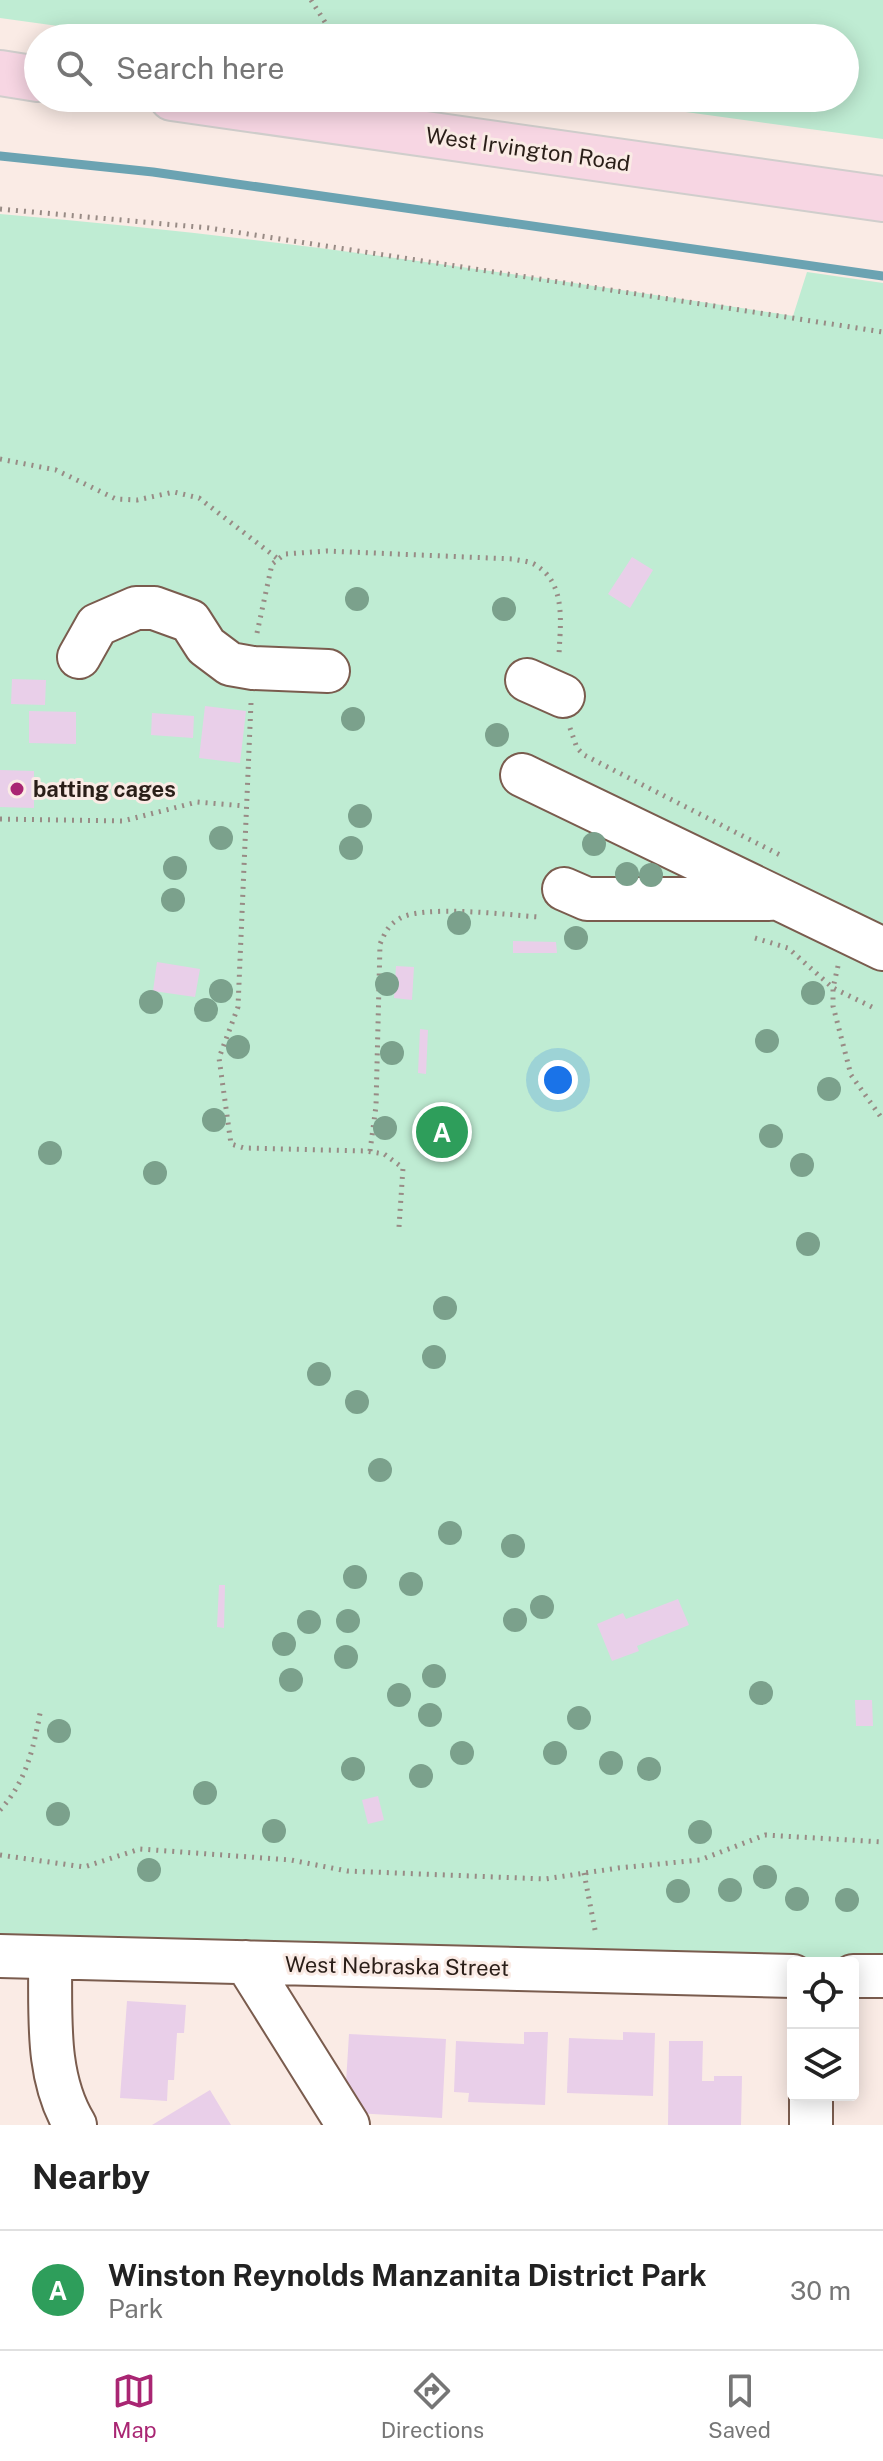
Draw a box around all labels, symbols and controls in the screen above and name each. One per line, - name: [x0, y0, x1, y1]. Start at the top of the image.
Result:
- search box: [24, 24, 859, 112]
- icon: search: [52, 46, 96, 90]
- text: Search here: [116, 50, 284, 86]
- street label: West Irvington Road: [424, 122, 632, 176]
- place label: batting cages: [33, 776, 176, 802]
- marker: batting cages: [8, 780, 26, 798]
- your location: [538, 1060, 578, 1100]
- pin: A: [416, 1102, 468, 1162]
- street label: West Nebraska Street: [285, 1951, 509, 1981]
- map controls: [787, 1957, 859, 2101]
- button: locate: [787, 1957, 859, 2029]
- button: layers: [787, 2029, 859, 2101]
- text: Nearby: [32, 2157, 150, 2197]
- text: Winston Reynolds Manzanita District Park: [108, 2257, 707, 2293]
- text: A: [49, 2275, 67, 2306]
- text: 30 m: [790, 2275, 851, 2306]
- text: Park: [108, 2293, 163, 2324]
- tab: Map: [112, 2369, 157, 2443]
- tab: Directions: [381, 2369, 484, 2443]
- tab: Saved: [708, 2369, 771, 2443]

